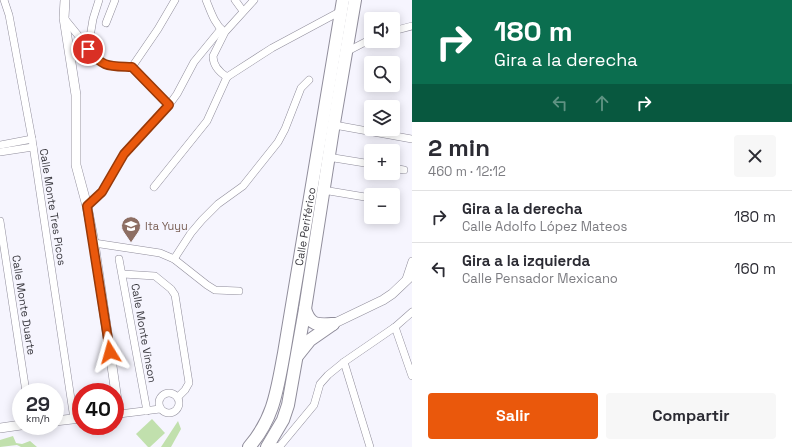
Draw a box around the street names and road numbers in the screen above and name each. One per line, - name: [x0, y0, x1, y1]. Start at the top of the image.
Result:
- street label: Calle Monte Tres Picos: [37, 148, 69, 267]
- street label: Calle Periférico: [292, 186, 319, 267]
- street label: Calle Monte Duarte: [9, 254, 39, 356]
- street label: Calle Monte Vinson: [128, 282, 160, 384]

